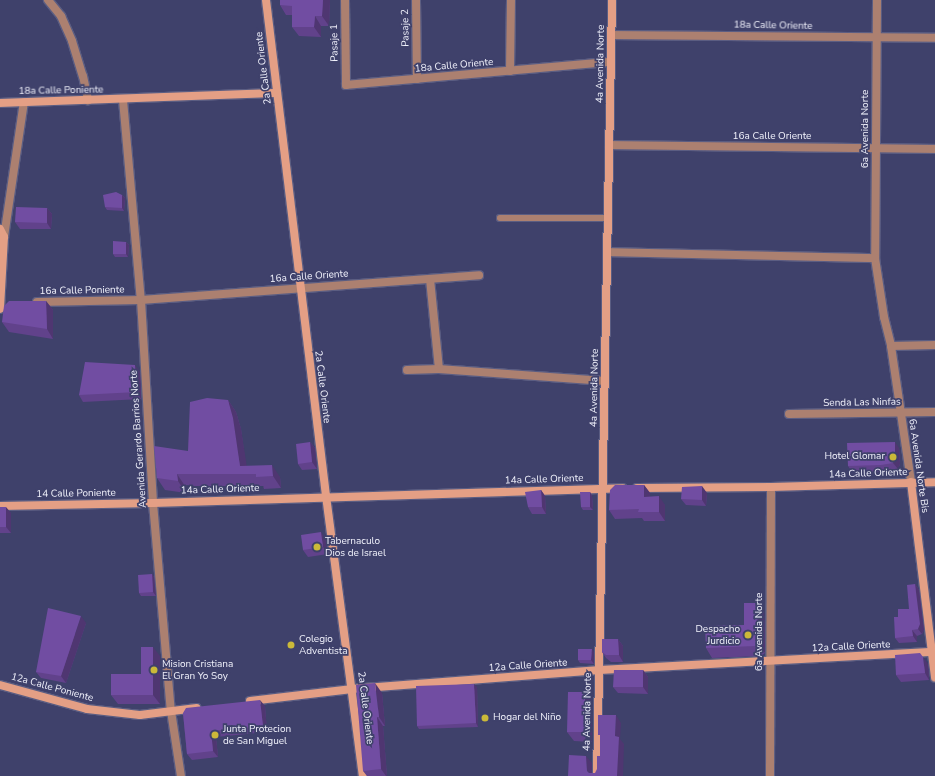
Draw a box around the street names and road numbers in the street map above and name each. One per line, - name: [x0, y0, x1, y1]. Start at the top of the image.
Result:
- street label: Pasaje 2: [400, 9, 412, 47]
- street label: 18a Calle Oriente: [733, 19, 813, 33]
- street label: Pasaje 1: [329, 24, 341, 62]
- street label: 4a Avenida Norte: [594, 25, 608, 103]
- street label: 2a Calle Oriente: [254, 31, 274, 105]
- street label: 18a Calle Oriente: [414, 57, 494, 75]
- street label: 18a Calle Poniente: [18, 84, 104, 98]
- street label: 6a Avenida Norte: [860, 90, 872, 168]
- street label: 16a Calle Oriente: [733, 131, 811, 143]
- street label: 16a Calle Oriente: [269, 268, 349, 286]
- street label: 16a Calle Poniente: [39, 284, 125, 298]
- street label: 4a Avenida Norte: [588, 349, 602, 427]
- street label: 2a Calle Oriente: [312, 350, 332, 424]
- street label: Avenida Gerardo Barrios Norte: [128, 370, 150, 508]
- street label: Senda Las Ninfas: [823, 396, 901, 410]
- street label: 6a Avenida Norte Bis: [905, 418, 931, 514]
- street label: 14a Calle Oriente: [828, 467, 908, 481]
- street label: 14a Calle Oriente: [504, 473, 584, 487]
- street label: 14a Calle Oriente: [180, 483, 260, 497]
- street label: 14 Calle Poniente: [36, 487, 116, 501]
- street label: 6a Avenida Norte: [754, 593, 766, 671]
- street label: 12a Calle Oriente: [811, 639, 891, 655]
- street label: 12a Calle Oriente: [488, 657, 568, 675]
- street label: 12a Calle Poniente: [9, 671, 95, 705]
- street label: 2a Calle Oriente: [355, 671, 375, 745]
- street label: 4a Avenida Norte: [581, 673, 595, 751]

